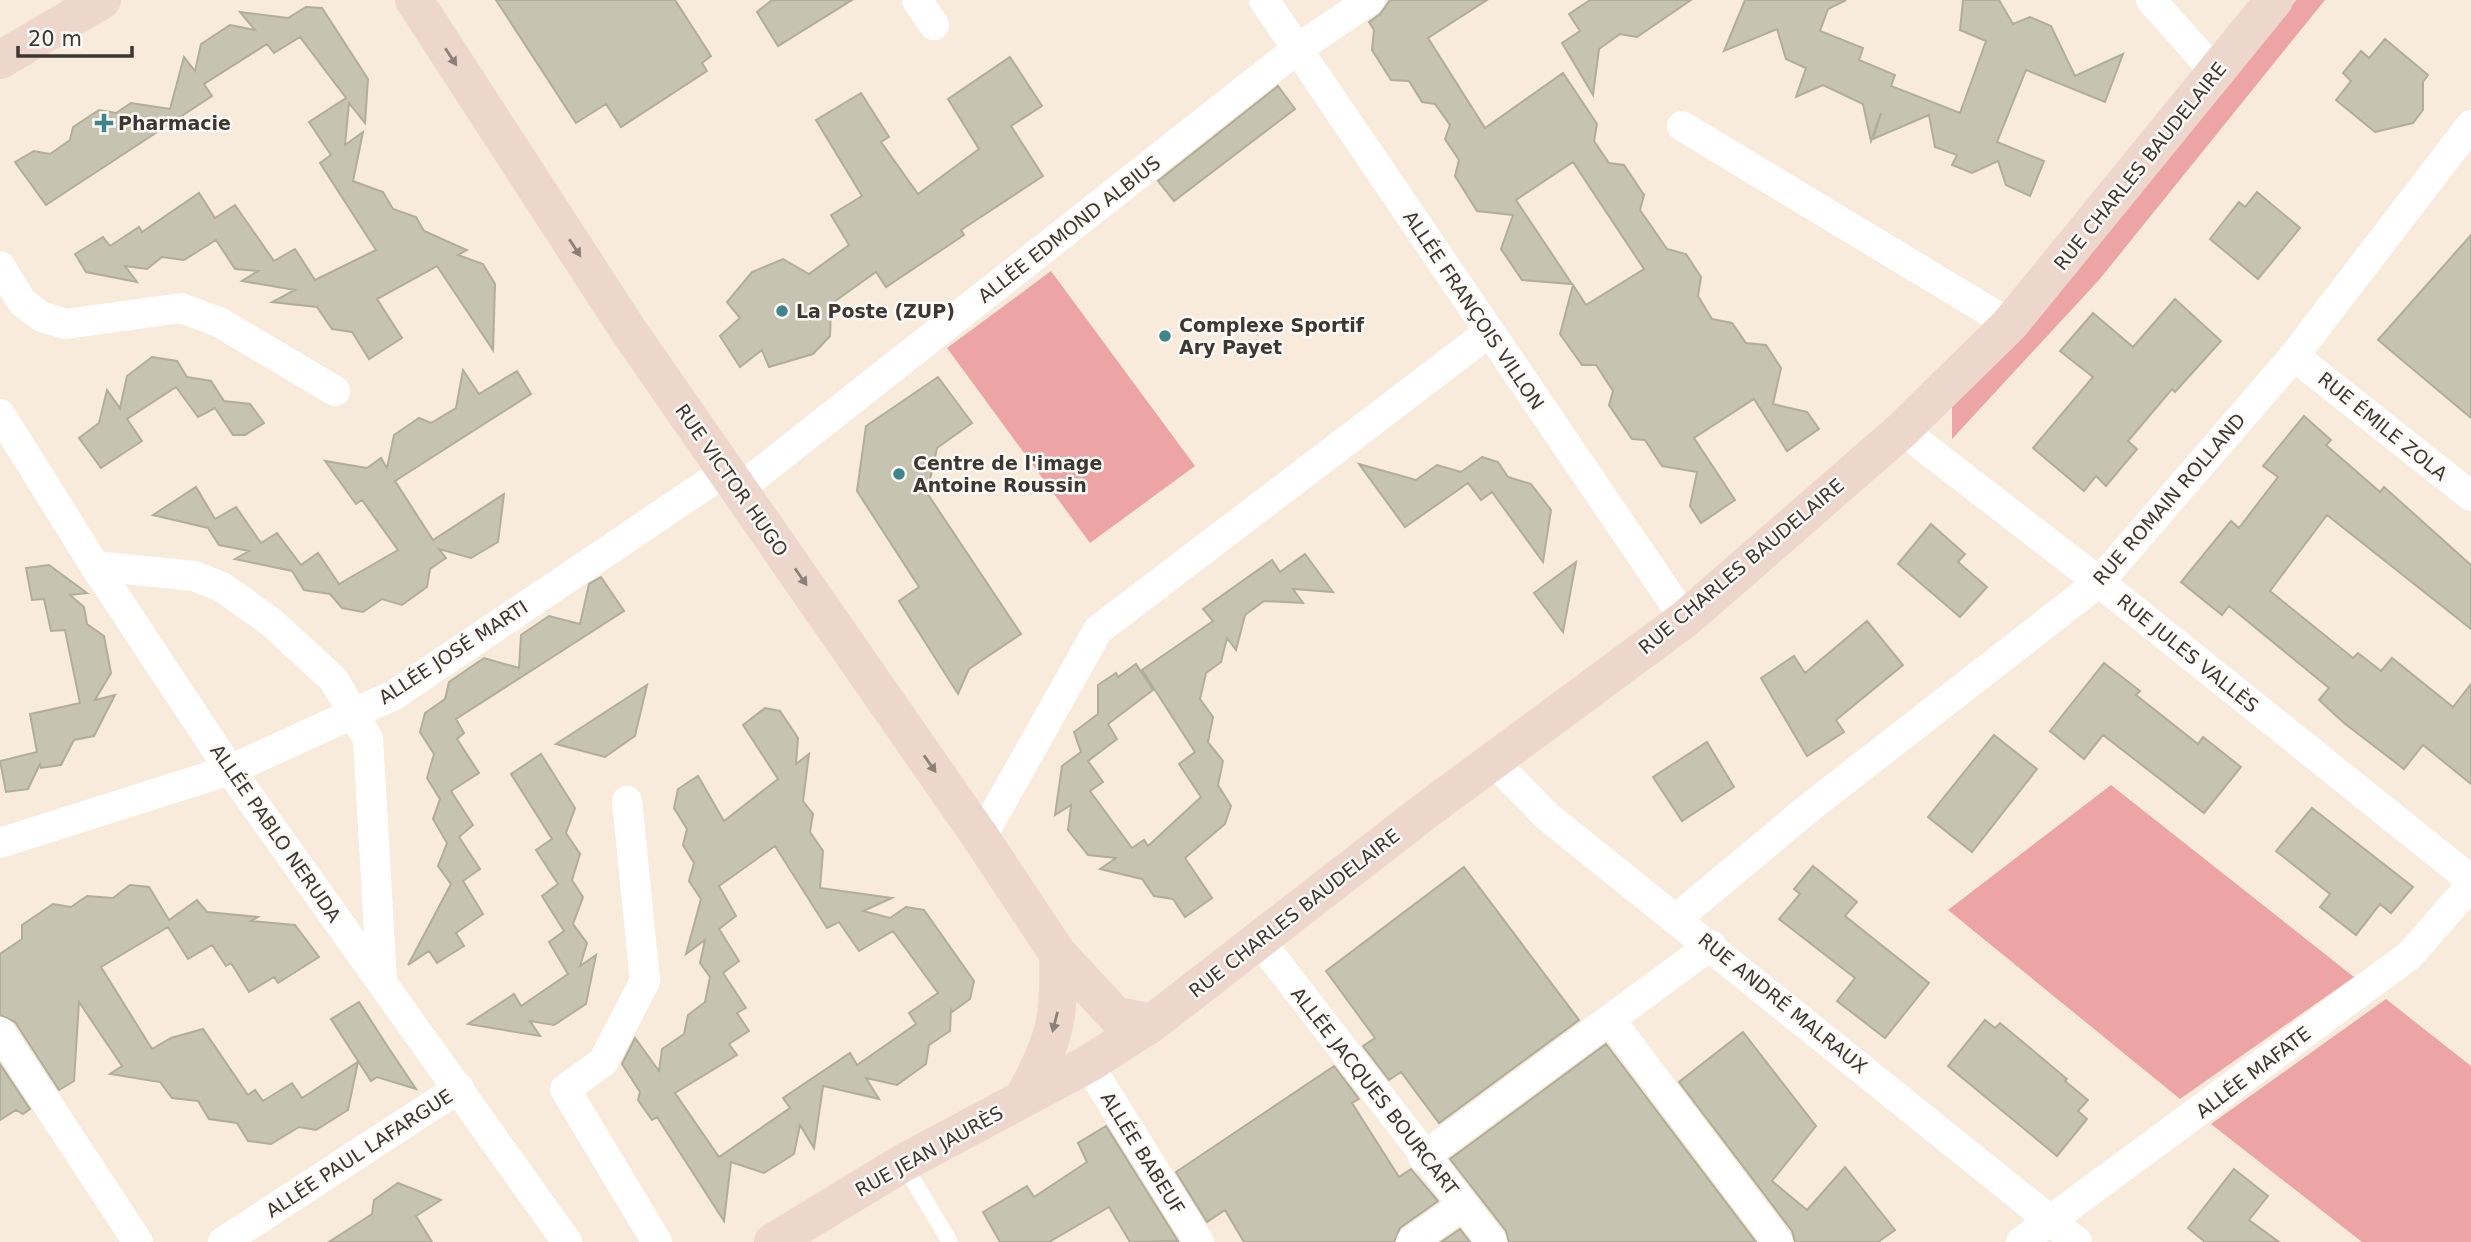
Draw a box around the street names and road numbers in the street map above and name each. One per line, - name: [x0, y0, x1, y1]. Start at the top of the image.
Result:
- street label: RUE CHARLES BAUDELAIRE: [2049, 58, 2231, 274]
- street label: ALLÉE EDMOND ALBIUS: [973, 151, 1165, 307]
- street label: ALLÉE FRANÇOIS VILLON: [1399, 206, 1549, 414]
- street label: RUE ÉMILE ZOLA: [2314, 367, 2452, 485]
- street label: RUE VICTOR HUGO: [671, 400, 793, 560]
- street label: RUE ROMAIN ROLLAND: [2088, 409, 2250, 589]
- street label: RUE CHARLES BAUDELAIRE: [1634, 474, 1848, 658]
- street label: RUE JULES VALLÈS: [2113, 589, 2263, 717]
- street label: ALLÉE JOSÉ MARTI: [374, 596, 532, 708]
- street label: ALLÉE PABLO NERUDA: [206, 740, 346, 926]
- street label: RUE CHARLES BAUDELAIRE: [1184, 824, 1404, 1002]
- street label: RUE ANDRÉ MALRAUX: [1694, 928, 1872, 1078]
- street label: ALLÉE JACQUES BOURCART: [1287, 983, 1463, 1200]
- street label: ALLÉE MAFATE: [2191, 1022, 2315, 1122]
- street label: ALLÉE PAUL LAFARGUE: [262, 1084, 456, 1222]
- street label: ALLÉE BABEUF: [1097, 1088, 1189, 1218]
- street label: RUE JEAN JAURÈS: [851, 1101, 1007, 1201]

